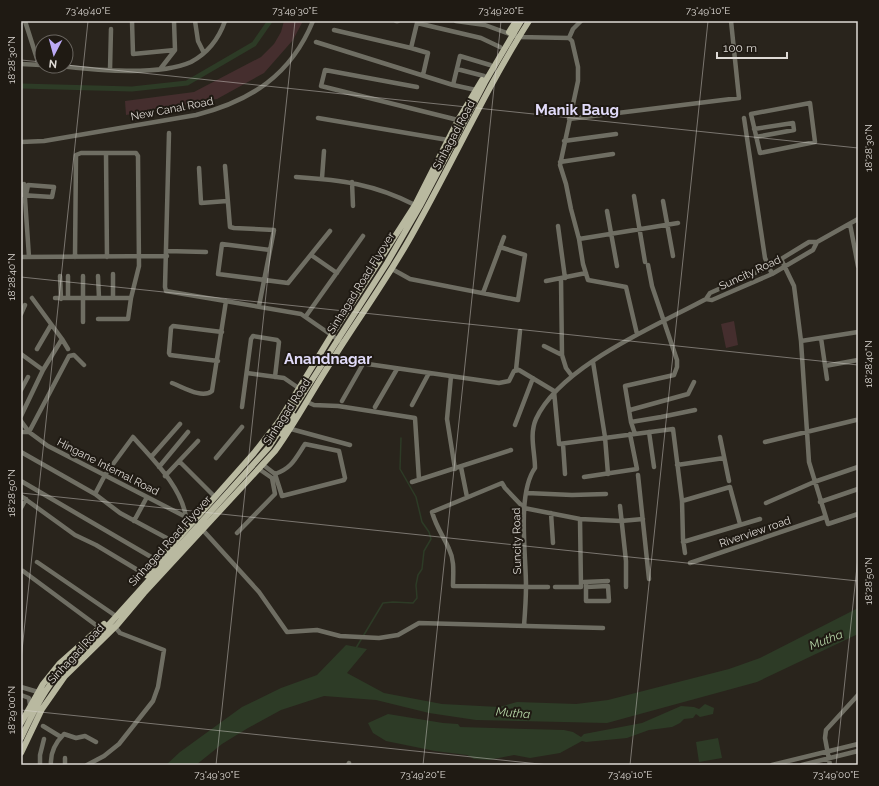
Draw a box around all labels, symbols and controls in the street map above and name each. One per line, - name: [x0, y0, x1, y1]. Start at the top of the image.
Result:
- text: 73°49'40"E: [65, 5, 111, 16]
- text: 73°49'30"E: [272, 5, 318, 16]
- text: 73°49'20"E: [478, 5, 524, 16]
- text: 73°49'10"E: [686, 5, 730, 16]
- north arrow: [34, 34, 74, 74]
- scale bar: [717, 34, 787, 60]
- text: 18°28'30"N: [6, 36, 17, 84]
- text: 100 m: [723, 41, 757, 55]
- text: N: [48, 57, 58, 70]
- street label: New Canal Road: [130, 95, 215, 123]
- street label: Sinhagad Road: [430, 98, 478, 172]
- district label: Manik Baug: [535, 101, 619, 119]
- text: 18°28'30"N: [863, 124, 874, 172]
- street label: Sinhagad Road Flyover: [325, 230, 398, 336]
- text: 18°28'40"N: [6, 253, 17, 301]
- street label: Suncity Road: [717, 253, 783, 293]
- text: 18°28'40"N: [863, 340, 874, 388]
- district label: Anandnagar: [284, 350, 372, 368]
- street label: Sinhagad Road: [261, 376, 313, 448]
- street label: Hingane Internal Road: [55, 436, 161, 498]
- text: 18°28'50"N: [6, 469, 17, 517]
- street label: Sinhagad Road Flyover: [126, 493, 214, 589]
- street label: Suncity Road: [510, 507, 524, 574]
- street label: Riverview road: [718, 514, 793, 550]
- text: 18°28'50"N: [863, 557, 874, 605]
- street label: Sinhagad Road: [45, 621, 107, 686]
- water label: Mutha: [807, 627, 845, 653]
- text: 18°29'00"N: [6, 686, 17, 734]
- water label: Mutha: [495, 705, 531, 721]
- text: 73°49'30"E: [194, 769, 240, 780]
- text: 73°49'20"E: [400, 769, 446, 780]
- text: 73°49'10"E: [608, 769, 652, 780]
- text: 73°49'00"E: [813, 769, 859, 780]

